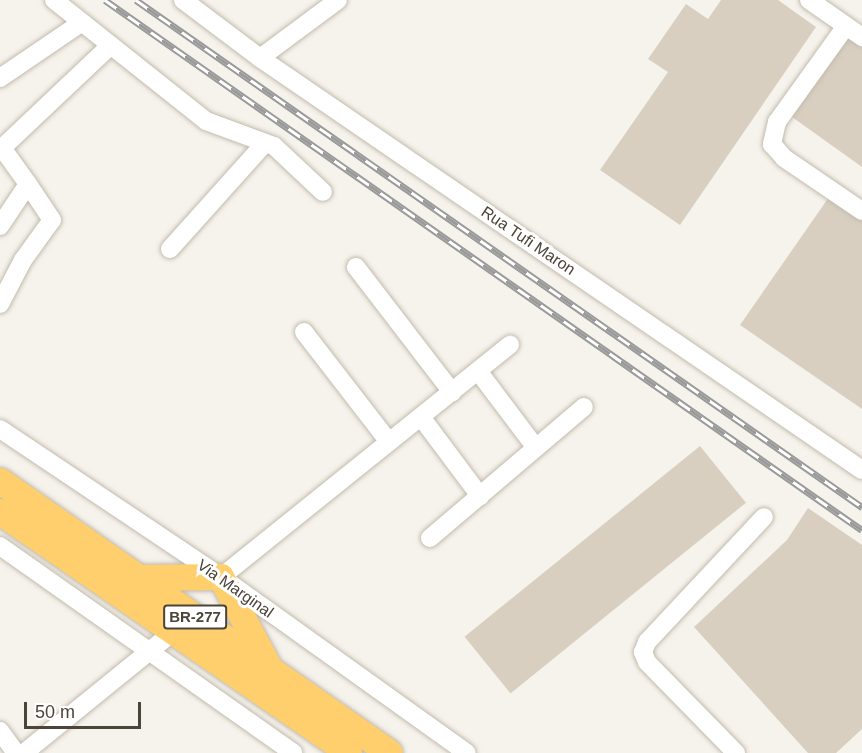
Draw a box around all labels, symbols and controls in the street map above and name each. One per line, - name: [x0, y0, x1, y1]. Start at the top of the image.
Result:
- street label: Rua Tufi Maron: [477, 202, 579, 280]
- street label: Via Marginal: [193, 556, 277, 622]
- road number: BR-277: [162, 605, 228, 629]
- scale bar: [27, 690, 144, 728]
- text: 50 m: [35, 702, 75, 722]

